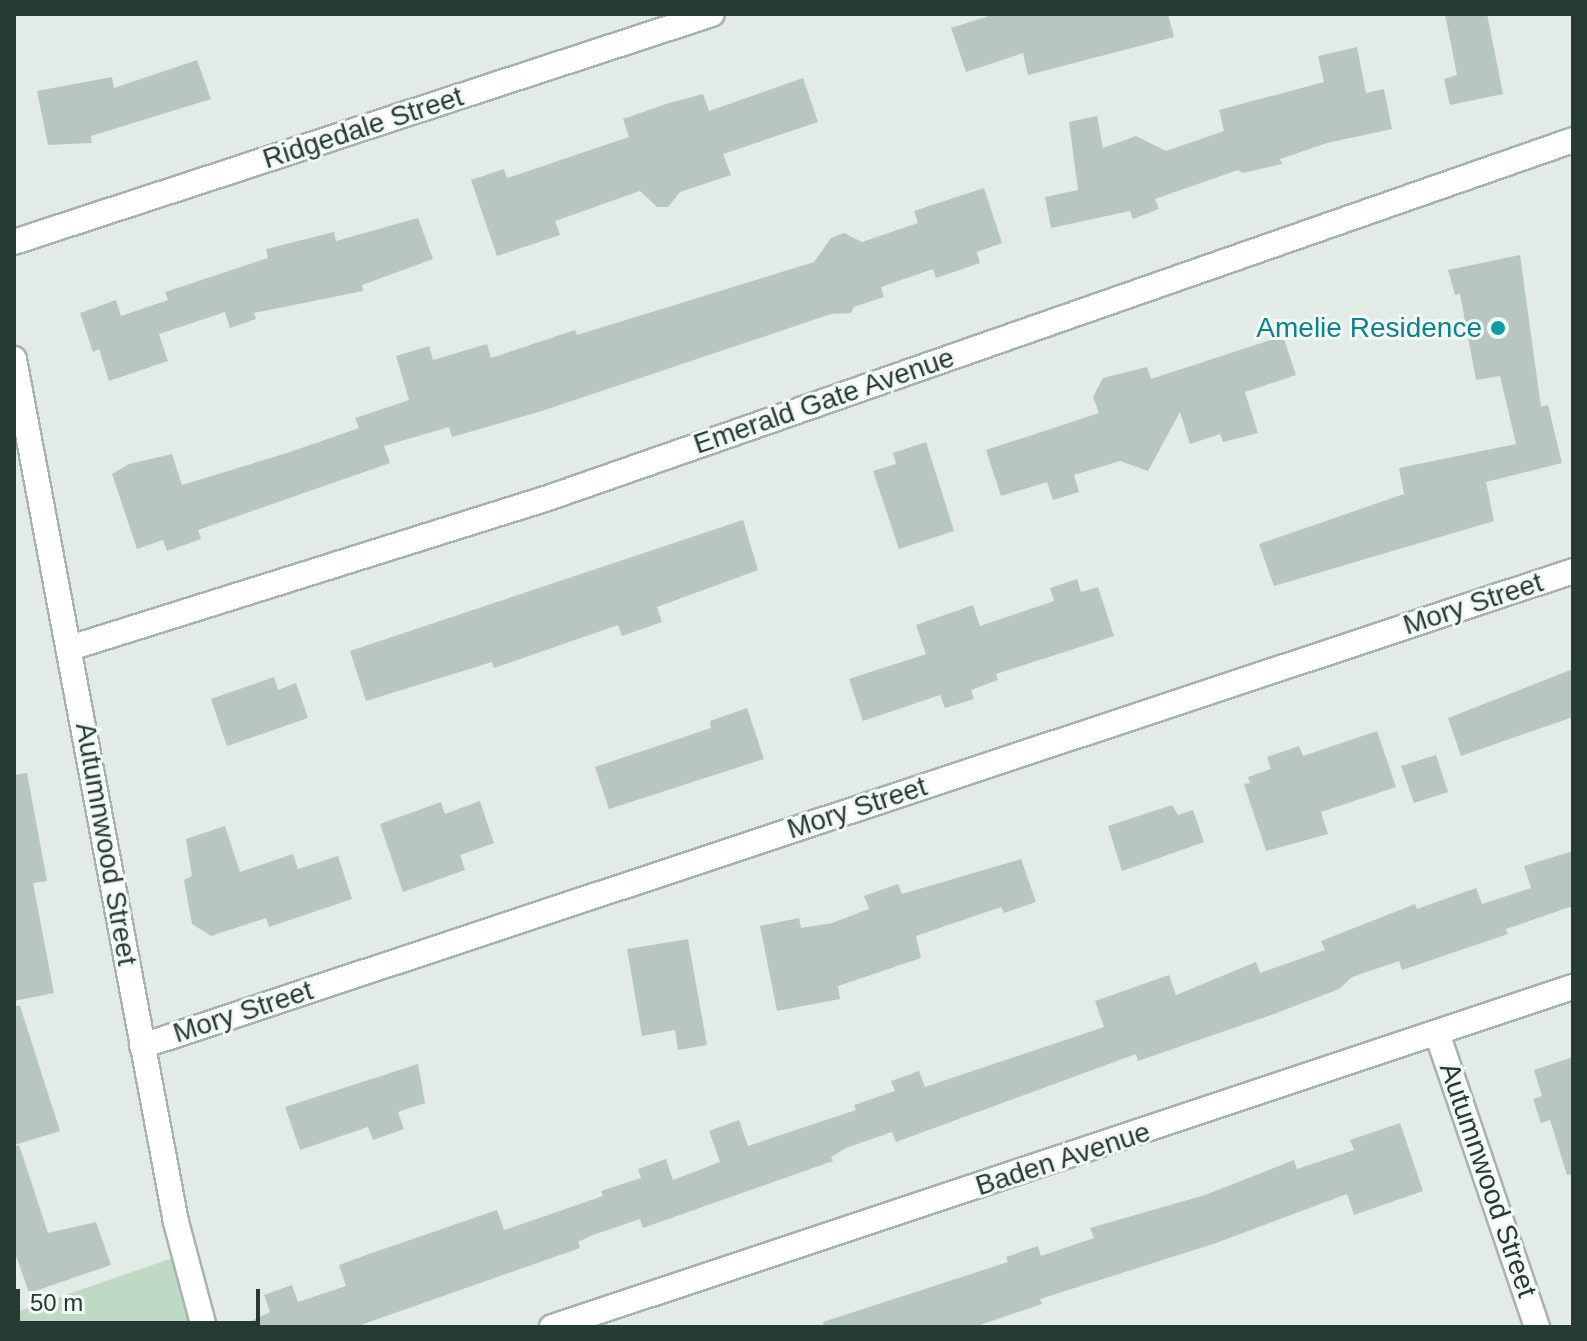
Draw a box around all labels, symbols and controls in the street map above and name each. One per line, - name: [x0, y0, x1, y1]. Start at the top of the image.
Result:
- street label: Ridgedale Street: [259, 80, 467, 176]
- place label: Amelie Residence: [1256, 311, 1482, 345]
- marker: Amelie Residence: [1489, 319, 1507, 337]
- street label: Emerald Gate Avenue: [689, 340, 959, 462]
- street label: Mory Street: [1399, 566, 1547, 642]
- street label: Autumnwood Street: [68, 720, 144, 968]
- street label: Mory Street: [783, 770, 931, 846]
- street label: Mory Street: [169, 974, 317, 1050]
- street label: Autumnwood Street: [1432, 1058, 1544, 1302]
- street label: Baden Avenue: [971, 1115, 1155, 1203]
- scale bar: [20, 1273, 264, 1323]
- text: 50 m: [30, 1289, 83, 1316]

